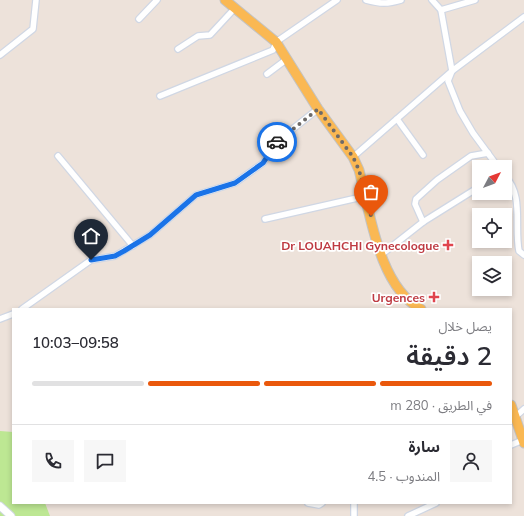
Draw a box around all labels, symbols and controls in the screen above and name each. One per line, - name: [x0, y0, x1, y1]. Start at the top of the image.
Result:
- courier: [257, 122, 297, 162]
- icon: car: [266, 131, 288, 153]
- north arrow: [472, 160, 512, 200]
- map controls: [472, 160, 512, 296]
- pin: [354, 175, 388, 216]
- icon: bag: [360, 181, 382, 203]
- button: locate: [472, 208, 512, 248]
- pin: [74, 219, 108, 260]
- icon: home: [80, 225, 102, 247]
- place label: Dr LOUAHCHI Gynecologue: [281, 238, 439, 253]
- marker: Dr LOUAHCHI Gynecologue: [442, 239, 454, 251]
- button: layers: [472, 256, 512, 296]
- place label: Urgences: [372, 290, 425, 305]
- marker: Urgences: [428, 291, 440, 303]
- text: يصل خلال: [438, 318, 492, 334]
- text: 09:58–10:03: [32, 333, 119, 352]
- text: 2 دقيقة: [406, 339, 492, 372]
- text: في الطريق · 280 m: [390, 397, 492, 413]
- text: سارة: [408, 437, 440, 456]
- button: phone: [32, 440, 74, 482]
- button: chat: [84, 440, 126, 482]
- button: person: [450, 440, 492, 482]
- text: المندوب · 4.5: [368, 468, 440, 484]

